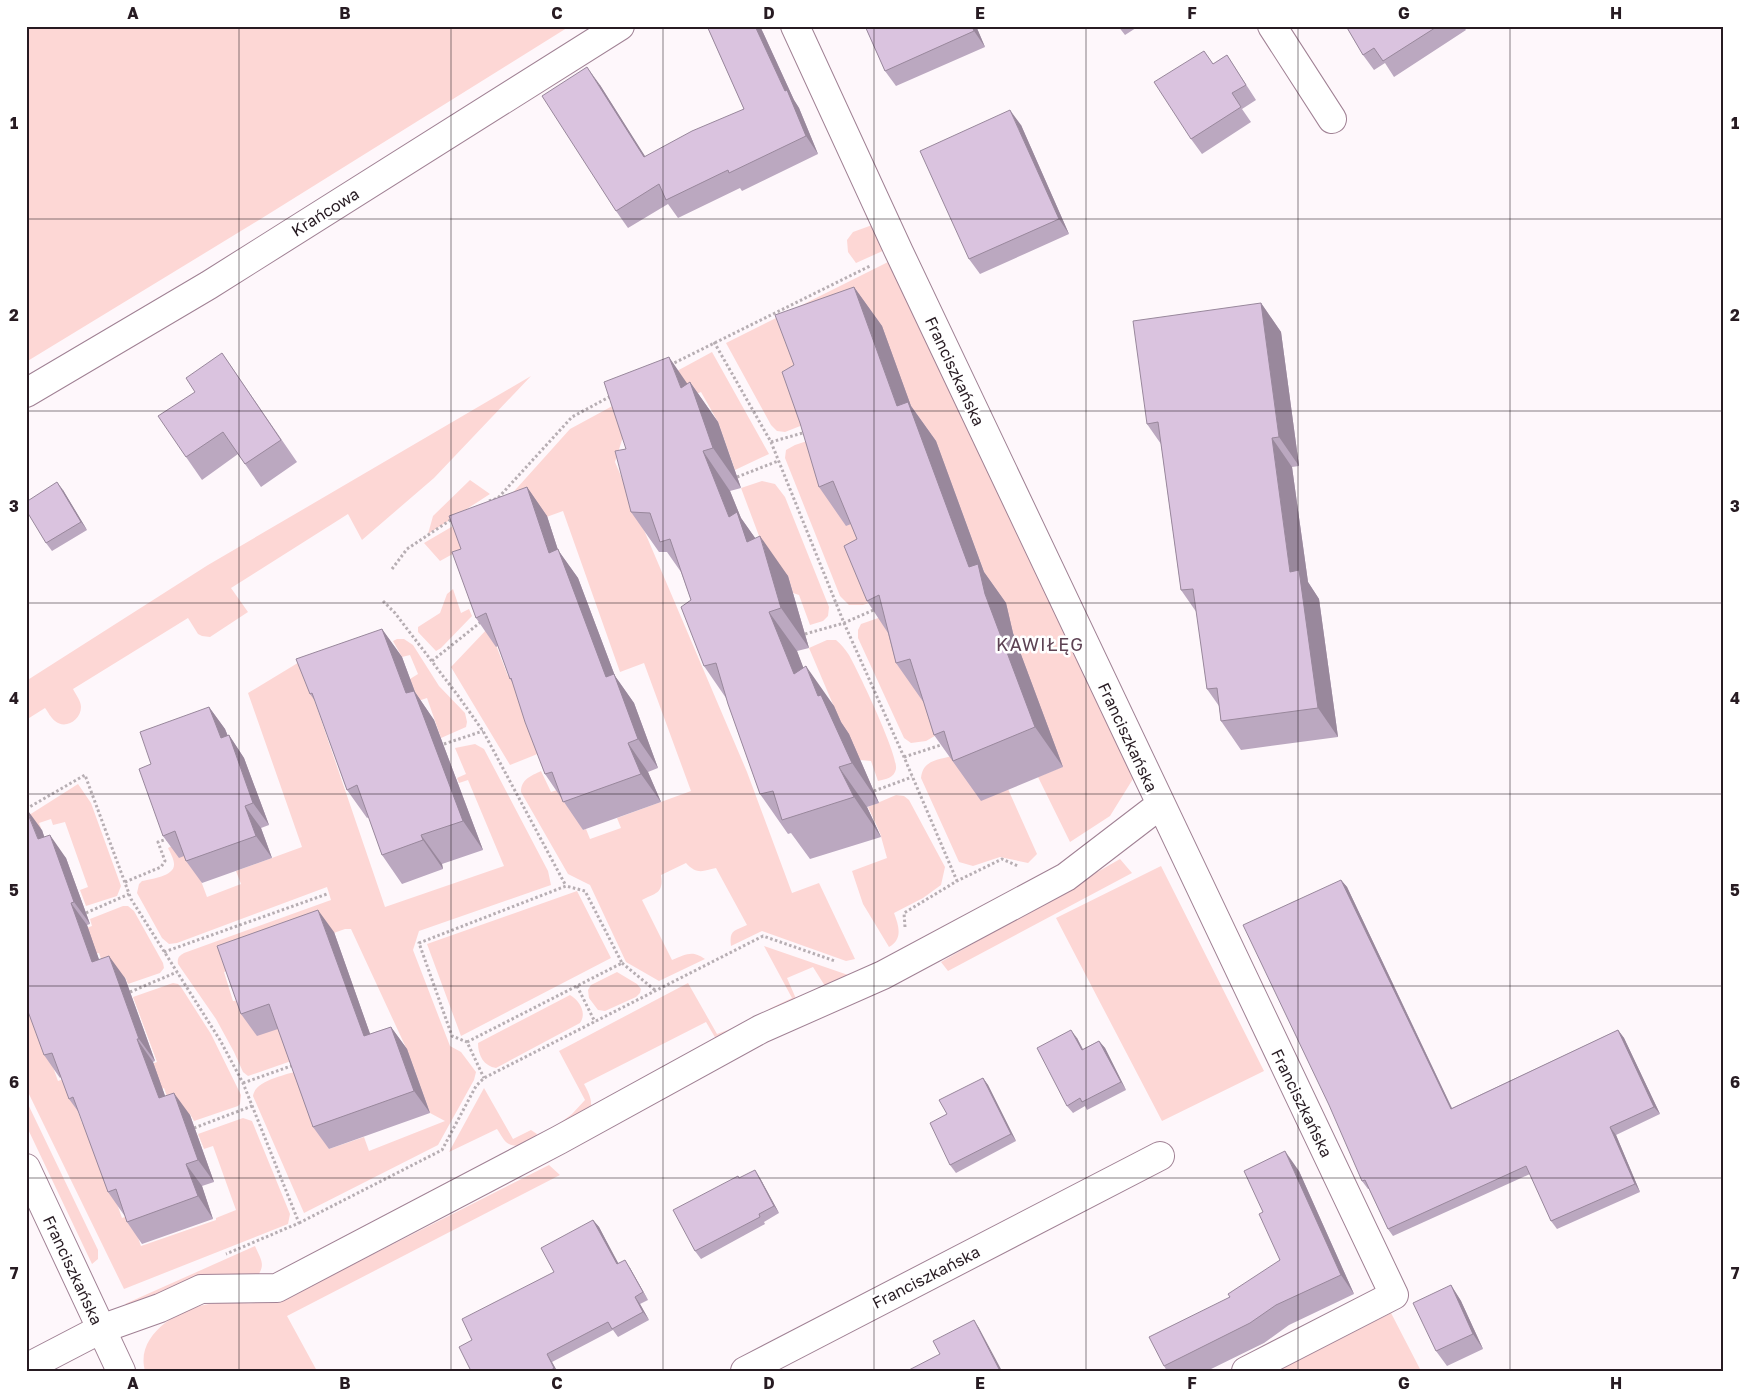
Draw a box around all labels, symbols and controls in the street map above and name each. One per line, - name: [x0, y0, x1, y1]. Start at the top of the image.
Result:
- text: A: [127, 3, 139, 23]
- text: B: [339, 3, 351, 23]
- text: C: [551, 3, 563, 23]
- text: D: [763, 3, 775, 23]
- text: E: [975, 3, 985, 23]
- text: F: [1187, 3, 1197, 23]
- text: G: [1398, 3, 1410, 23]
- text: H: [1610, 3, 1622, 23]
- text: 1: [10, 113, 18, 133]
- text: 1: [1731, 113, 1739, 133]
- street label: Krańcowa: [288, 183, 362, 241]
- text: 2: [9, 305, 19, 325]
- text: 2: [1730, 305, 1740, 325]
- street label: Franciszkańska: [921, 313, 989, 429]
- text: 3: [9, 496, 19, 516]
- text: 3: [1730, 496, 1740, 516]
- district label: KAWIŁĘG: [996, 633, 1084, 655]
- street label: Franciszkańska: [1094, 679, 1162, 795]
- text: 4: [9, 688, 19, 708]
- text: 4: [1730, 688, 1740, 708]
- text: 5: [9, 880, 19, 900]
- text: 5: [1730, 880, 1740, 900]
- street label: Franciszkańska: [1267, 1045, 1337, 1161]
- text: 6: [9, 1072, 19, 1092]
- text: 6: [1730, 1072, 1740, 1092]
- street label: Franciszkańska: [39, 1212, 107, 1328]
- street label: Franciszkańska: [869, 1241, 983, 1313]
- text: 7: [10, 1263, 19, 1283]
- text: 7: [1731, 1263, 1740, 1283]
- text: A: [127, 1373, 139, 1393]
- text: B: [339, 1373, 351, 1393]
- text: C: [551, 1373, 563, 1393]
- text: D: [763, 1373, 775, 1393]
- text: E: [975, 1373, 985, 1393]
- text: F: [1187, 1373, 1197, 1393]
- text: G: [1398, 1373, 1410, 1393]
- text: H: [1610, 1373, 1622, 1393]

